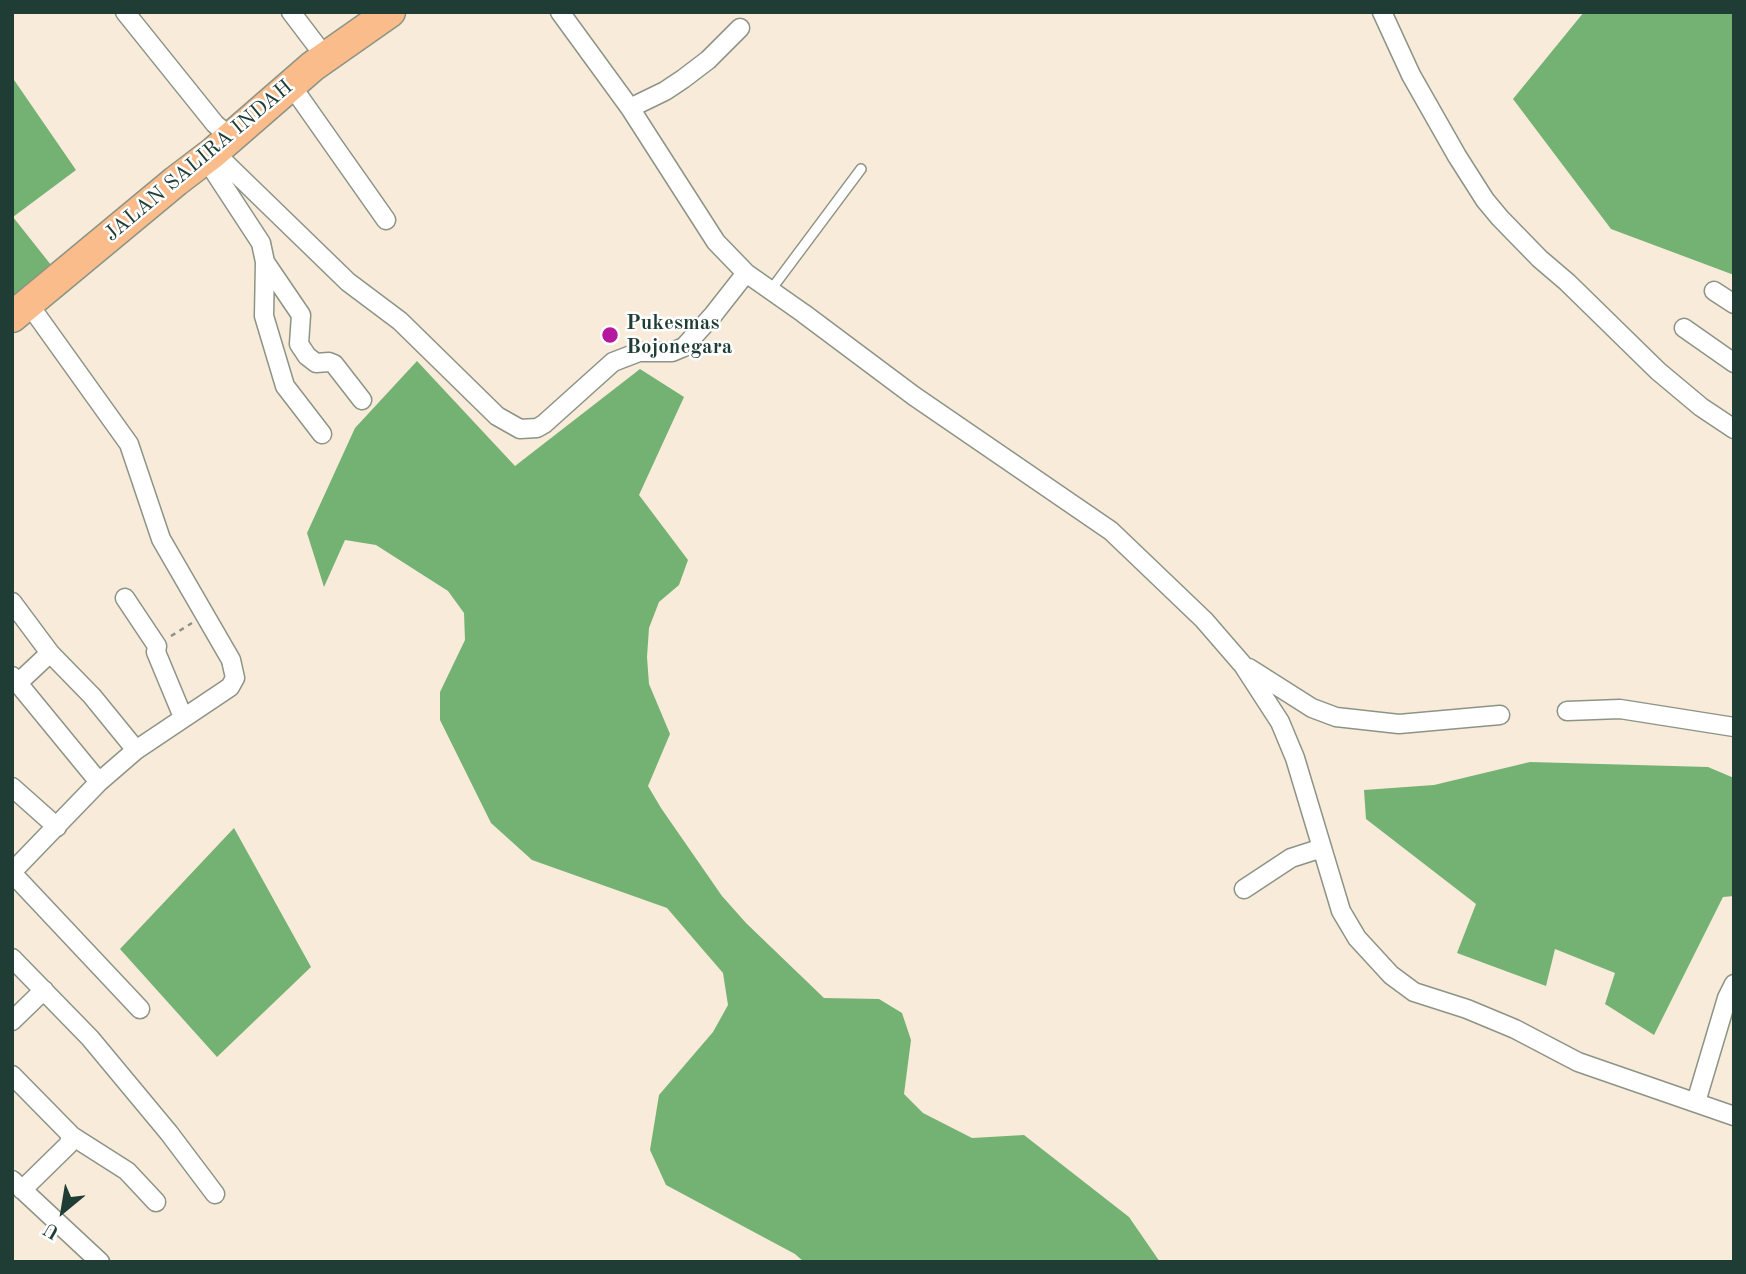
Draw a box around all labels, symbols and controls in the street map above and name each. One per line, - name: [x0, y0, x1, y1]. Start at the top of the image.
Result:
- street label: JALAN SALIRA INDAH: [100, 75, 298, 247]
- place label: Pukesmas Bojonegara: [626, 310, 732, 360]
- marker: Pukesmas Bojonegara: [600, 325, 620, 345]
- north arrow: [28, 1176, 98, 1246]
- text: U: [41, 1218, 64, 1242]

